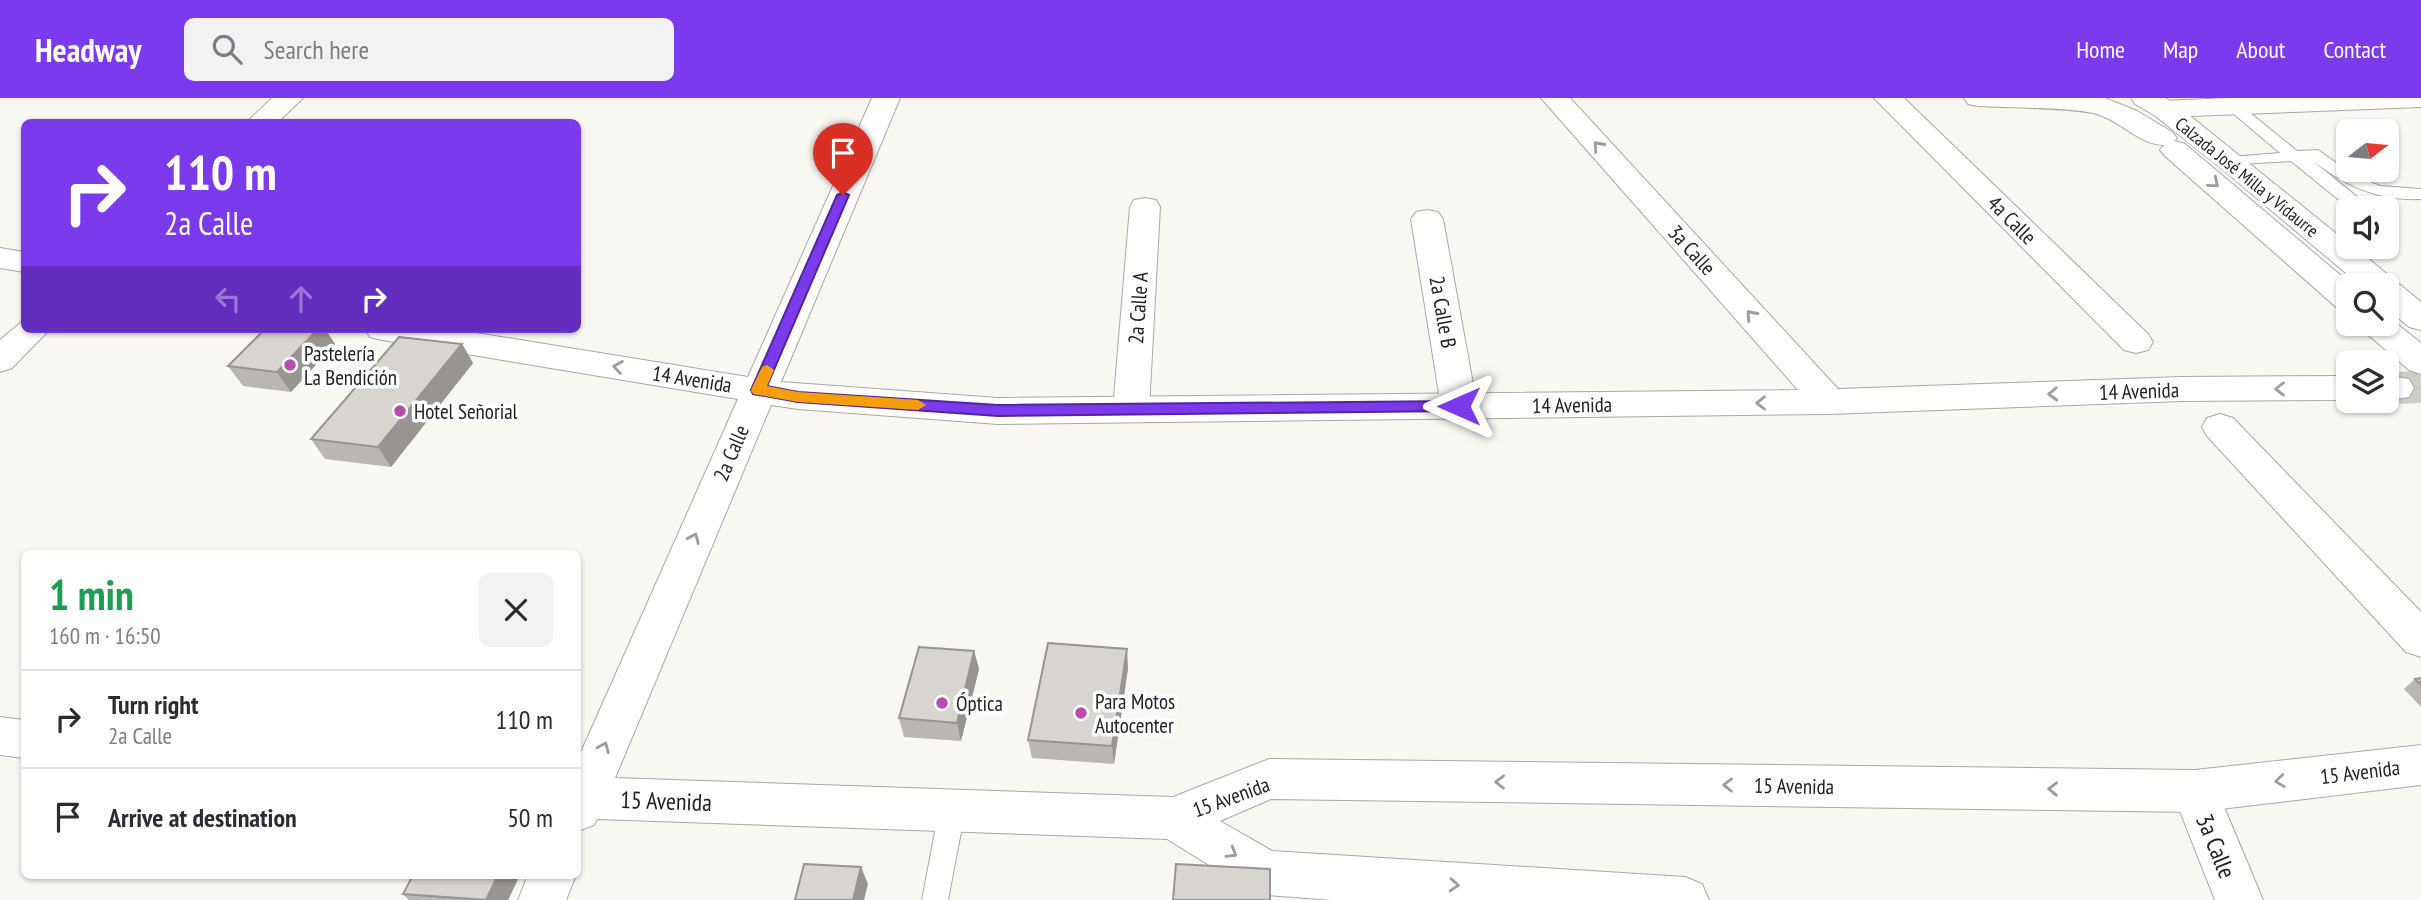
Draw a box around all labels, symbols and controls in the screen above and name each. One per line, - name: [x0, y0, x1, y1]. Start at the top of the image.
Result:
- search box: [184, 18, 674, 81]
- text: Headway: [35, 28, 142, 71]
- icon: search: [208, 30, 246, 68]
- text: Search here: [264, 33, 369, 66]
- text: Home: [2076, 34, 2125, 65]
- text: Map: [2163, 34, 2198, 65]
- text: About: [2236, 34, 2285, 65]
- text: Contact: [2323, 34, 2386, 65]
- street label: Calzada José Milla y Vidaurre: [2171, 112, 2323, 242]
- north arrow: [2336, 119, 2399, 182]
- map controls: [2336, 119, 2399, 413]
- pin: [813, 123, 873, 195]
- icon: arrive: [824, 134, 862, 172]
- text: 110 m: [164, 140, 277, 204]
- one-way arrow: [1594, 141, 1607, 154]
- icon: right: [49, 147, 140, 238]
- one-way arrow: [2205, 175, 2218, 187]
- street label: 4a Calle: [1982, 190, 2042, 250]
- button: sound: [2336, 196, 2399, 259]
- text: 2a Calle: [164, 202, 253, 244]
- street label: 3a Calle: [1662, 219, 1722, 281]
- street label: 2a Calle A: [1122, 271, 1154, 345]
- button: search: [2336, 273, 2399, 336]
- street label: 2a Calle B: [1423, 274, 1463, 350]
- icon: left: [209, 280, 247, 318]
- icon: ahead: [282, 280, 320, 318]
- icon: right: [355, 280, 393, 318]
- one-way arrow: [1747, 310, 1759, 323]
- place label: Pastelería La Bendición: [304, 340, 397, 391]
- button: layers: [2336, 350, 2399, 413]
- marker: Pastelería La Bendición: [282, 357, 298, 373]
- street label: 14 Avenida: [650, 359, 734, 399]
- one-way arrow: [612, 360, 624, 375]
- position arrow: [1422, 369, 1496, 443]
- street label: 14 Avenida: [2098, 376, 2180, 406]
- one-way arrow: [2275, 381, 2285, 397]
- one-way arrow: [2047, 386, 2058, 402]
- street label: 14 Avenida: [1532, 391, 1612, 419]
- one-way arrow: [1755, 395, 1766, 411]
- place label: Hotel Señorial: [414, 398, 518, 425]
- marker: Hotel Señorial: [392, 403, 408, 419]
- street label: 2a Calle: [707, 421, 755, 485]
- one-way arrow: [686, 533, 700, 545]
- text: 1 min: [49, 567, 134, 622]
- button: close: [479, 573, 553, 647]
- text: 160 m · 16:50: [49, 621, 161, 650]
- text: Turn right: [108, 688, 199, 721]
- place label: Para Motos Autocenter: [1095, 688, 1175, 739]
- place label: Óptica: [956, 690, 1003, 717]
- marker: Óptica: [934, 695, 950, 711]
- icon: right: [49, 700, 87, 738]
- text: 110 m: [495, 703, 553, 736]
- marker: Para Motos Autocenter: [1073, 705, 1089, 721]
- text: 2a Calle: [108, 721, 172, 750]
- one-way arrow: [596, 741, 610, 754]
- street label: 15 Avenida: [2319, 754, 2401, 790]
- street label: 15 Avenida: [1189, 771, 1273, 823]
- street label: 15 Avenida: [1754, 772, 1834, 800]
- one-way arrow: [1495, 774, 1505, 790]
- one-way arrow: [2274, 774, 2286, 789]
- one-way arrow: [1722, 777, 1733, 793]
- one-way arrow: [2047, 781, 2058, 797]
- street label: 15 Avenida: [620, 784, 712, 818]
- icon: arrive: [49, 798, 87, 836]
- text: Arrive at destination: [108, 801, 297, 834]
- text: 50 m: [507, 801, 553, 834]
- street label: 3a Calle: [2189, 809, 2243, 883]
- one-way arrow: [1225, 845, 1238, 858]
- one-way arrow: [1449, 877, 1460, 892]

